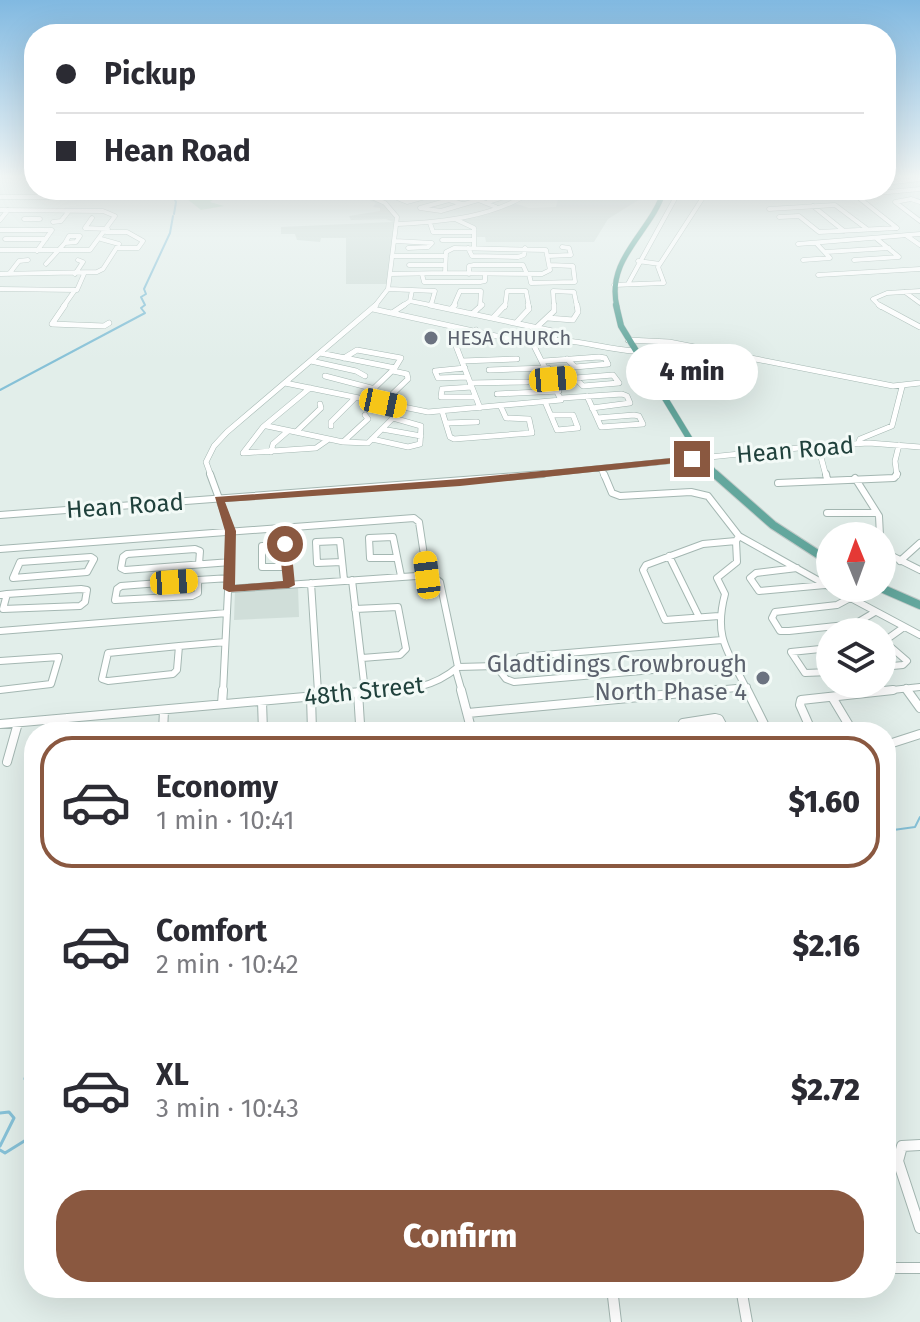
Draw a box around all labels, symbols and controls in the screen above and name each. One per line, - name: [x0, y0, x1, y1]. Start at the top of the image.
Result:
- text: Pickup: [104, 56, 196, 92]
- text: Hean Road: [104, 133, 251, 169]
- place label: HESA CHURCh: [447, 326, 571, 350]
- marker: HESA CHURCh: [422, 329, 440, 347]
- callout: 4 min: [626, 343, 758, 399]
- text: 4 min: [659, 356, 725, 387]
- car: [528, 365, 578, 393]
- car: [357, 386, 409, 420]
- street label: Hean Road: [735, 431, 855, 469]
- route end: [674, 441, 710, 477]
- street label: Hean Road: [65, 488, 185, 524]
- north arrow: [816, 522, 896, 602]
- map controls: [816, 522, 896, 698]
- route start: [267, 526, 303, 562]
- car: [412, 550, 442, 600]
- car: [149, 568, 199, 596]
- button: layers: [816, 618, 896, 698]
- place label: Gladtidings Crowbrough North Phase 4: [487, 650, 747, 706]
- marker: Gladtidings Crowbrough North Phase 4: [754, 669, 772, 687]
- street label: 48th Street: [303, 671, 426, 711]
- icon: car: [60, 766, 132, 838]
- text: Economy: [156, 769, 278, 805]
- text: $1.60: [788, 784, 860, 820]
- text: 1 min · 10:41: [156, 805, 294, 836]
- icon: car: [60, 910, 132, 982]
- text: Comfort: [156, 913, 267, 949]
- text: $2.16: [792, 928, 860, 964]
- text: 2 min · 10:42: [156, 949, 299, 980]
- icon: car: [60, 1054, 132, 1126]
- text: XL: [156, 1057, 189, 1093]
- text: $2.72: [791, 1072, 860, 1108]
- text: 3 min · 10:43: [156, 1093, 299, 1124]
- button: Confirm: [56, 1190, 864, 1282]

